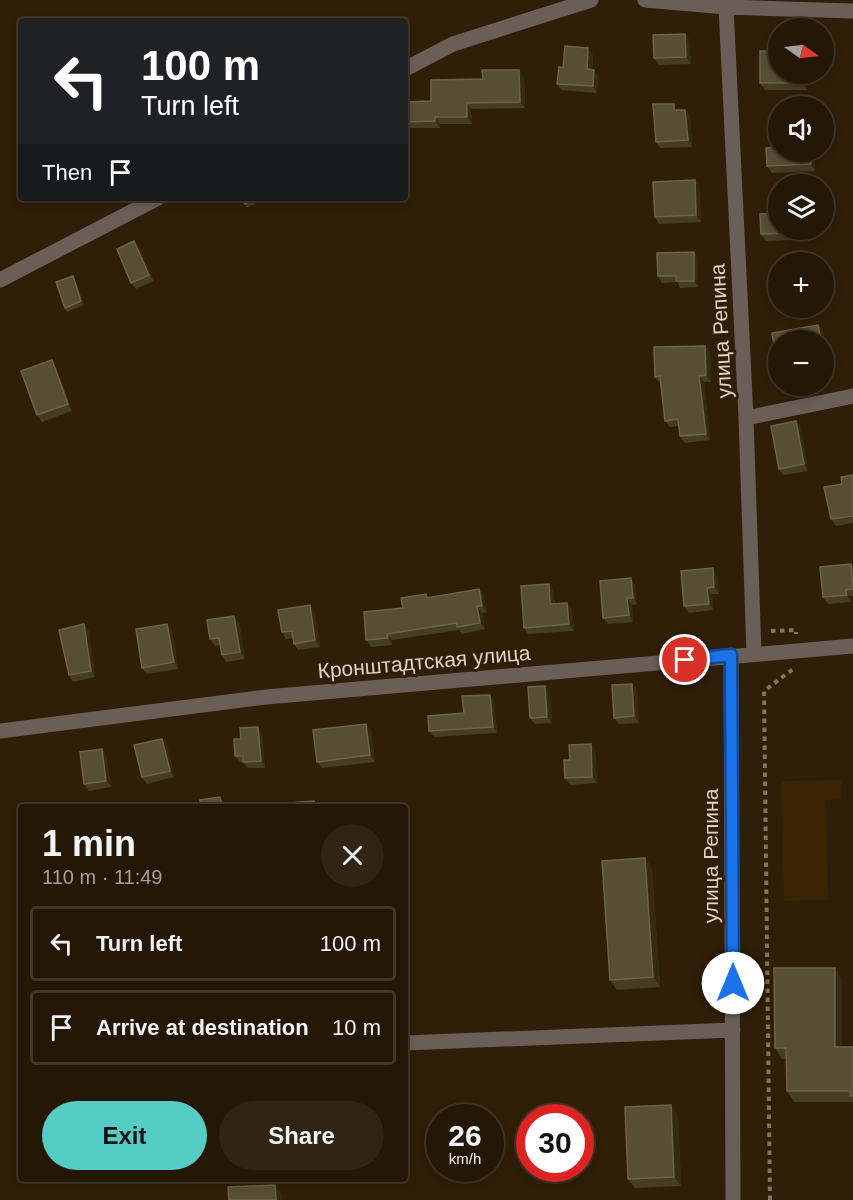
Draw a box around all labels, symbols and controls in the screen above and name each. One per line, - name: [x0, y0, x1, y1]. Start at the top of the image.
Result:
- north arrow: [768, 18, 834, 84]
- map controls: [768, 18, 834, 396]
- icon: left: [42, 42, 120, 120]
- text: 100 m: [141, 42, 260, 89]
- text: Turn left: [141, 91, 239, 121]
- button: sound: [768, 96, 834, 162]
- icon: arrive: [104, 156, 137, 189]
- text: Then: [42, 160, 92, 185]
- button: layers: [768, 174, 834, 240]
- button: +: [768, 252, 834, 318]
- street label: улица Репина: [705, 263, 736, 399]
- button: −: [768, 330, 834, 396]
- pin: [659, 634, 710, 685]
- street label: Кронштадтская улица: [317, 641, 532, 682]
- icon: arrive: [668, 643, 701, 676]
- street label: улица Репина: [699, 788, 722, 923]
- text: 1 min: [42, 823, 136, 864]
- button: close: [321, 824, 384, 887]
- text: 110 m · 11:49: [42, 866, 162, 888]
- icon: left: [45, 927, 78, 960]
- text: Turn left: [96, 931, 182, 956]
- text: 100 m: [320, 931, 381, 956]
- position arrow: [701, 951, 765, 1015]
- icon: arrive: [45, 1011, 78, 1044]
- text: Arrive at destination: [96, 1015, 309, 1040]
- text: 10 m: [332, 1015, 381, 1040]
- button: Exit: [42, 1101, 207, 1170]
- button: Share: [219, 1101, 384, 1170]
- speed limit sign: 30: [516, 1104, 594, 1182]
- text: 26: [448, 1119, 482, 1152]
- text: km/h: [449, 1150, 481, 1167]

